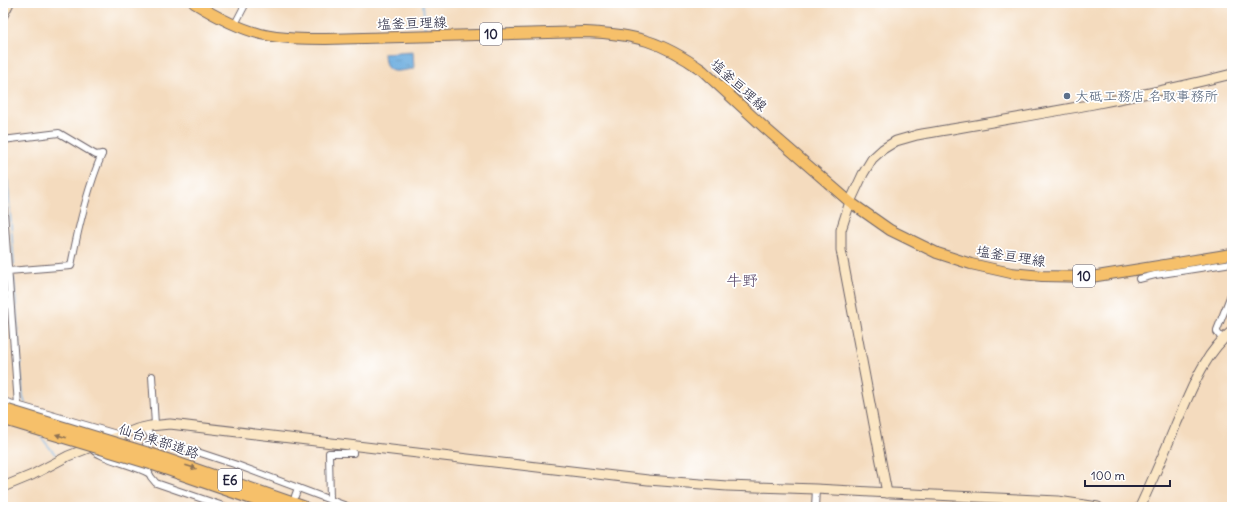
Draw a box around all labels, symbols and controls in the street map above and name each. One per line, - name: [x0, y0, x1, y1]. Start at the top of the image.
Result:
- street label: 塩釜亘理線: [377, 13, 447, 33]
- road number: 10: [480, 23, 502, 45]
- street label: 塩釜亘理線: [707, 55, 771, 115]
- place label: 大砥工務店 名取事務所: [1075, 87, 1218, 105]
- marker: 大砥工務店 名取事務所: [1062, 91, 1072, 101]
- street label: 塩釜亘理線: [975, 242, 1047, 270]
- road number: 10: [1073, 265, 1095, 287]
- district label: 牛野: [726, 270, 758, 290]
- street label: 仙台東部道路: [116, 419, 202, 463]
- one-way arrow: [55, 433, 67, 439]
- scale bar: [1085, 462, 1170, 488]
- one-way arrow: [186, 465, 198, 471]
- text: 100 m: [1091, 468, 1125, 483]
- road number: E6: [218, 469, 242, 491]

